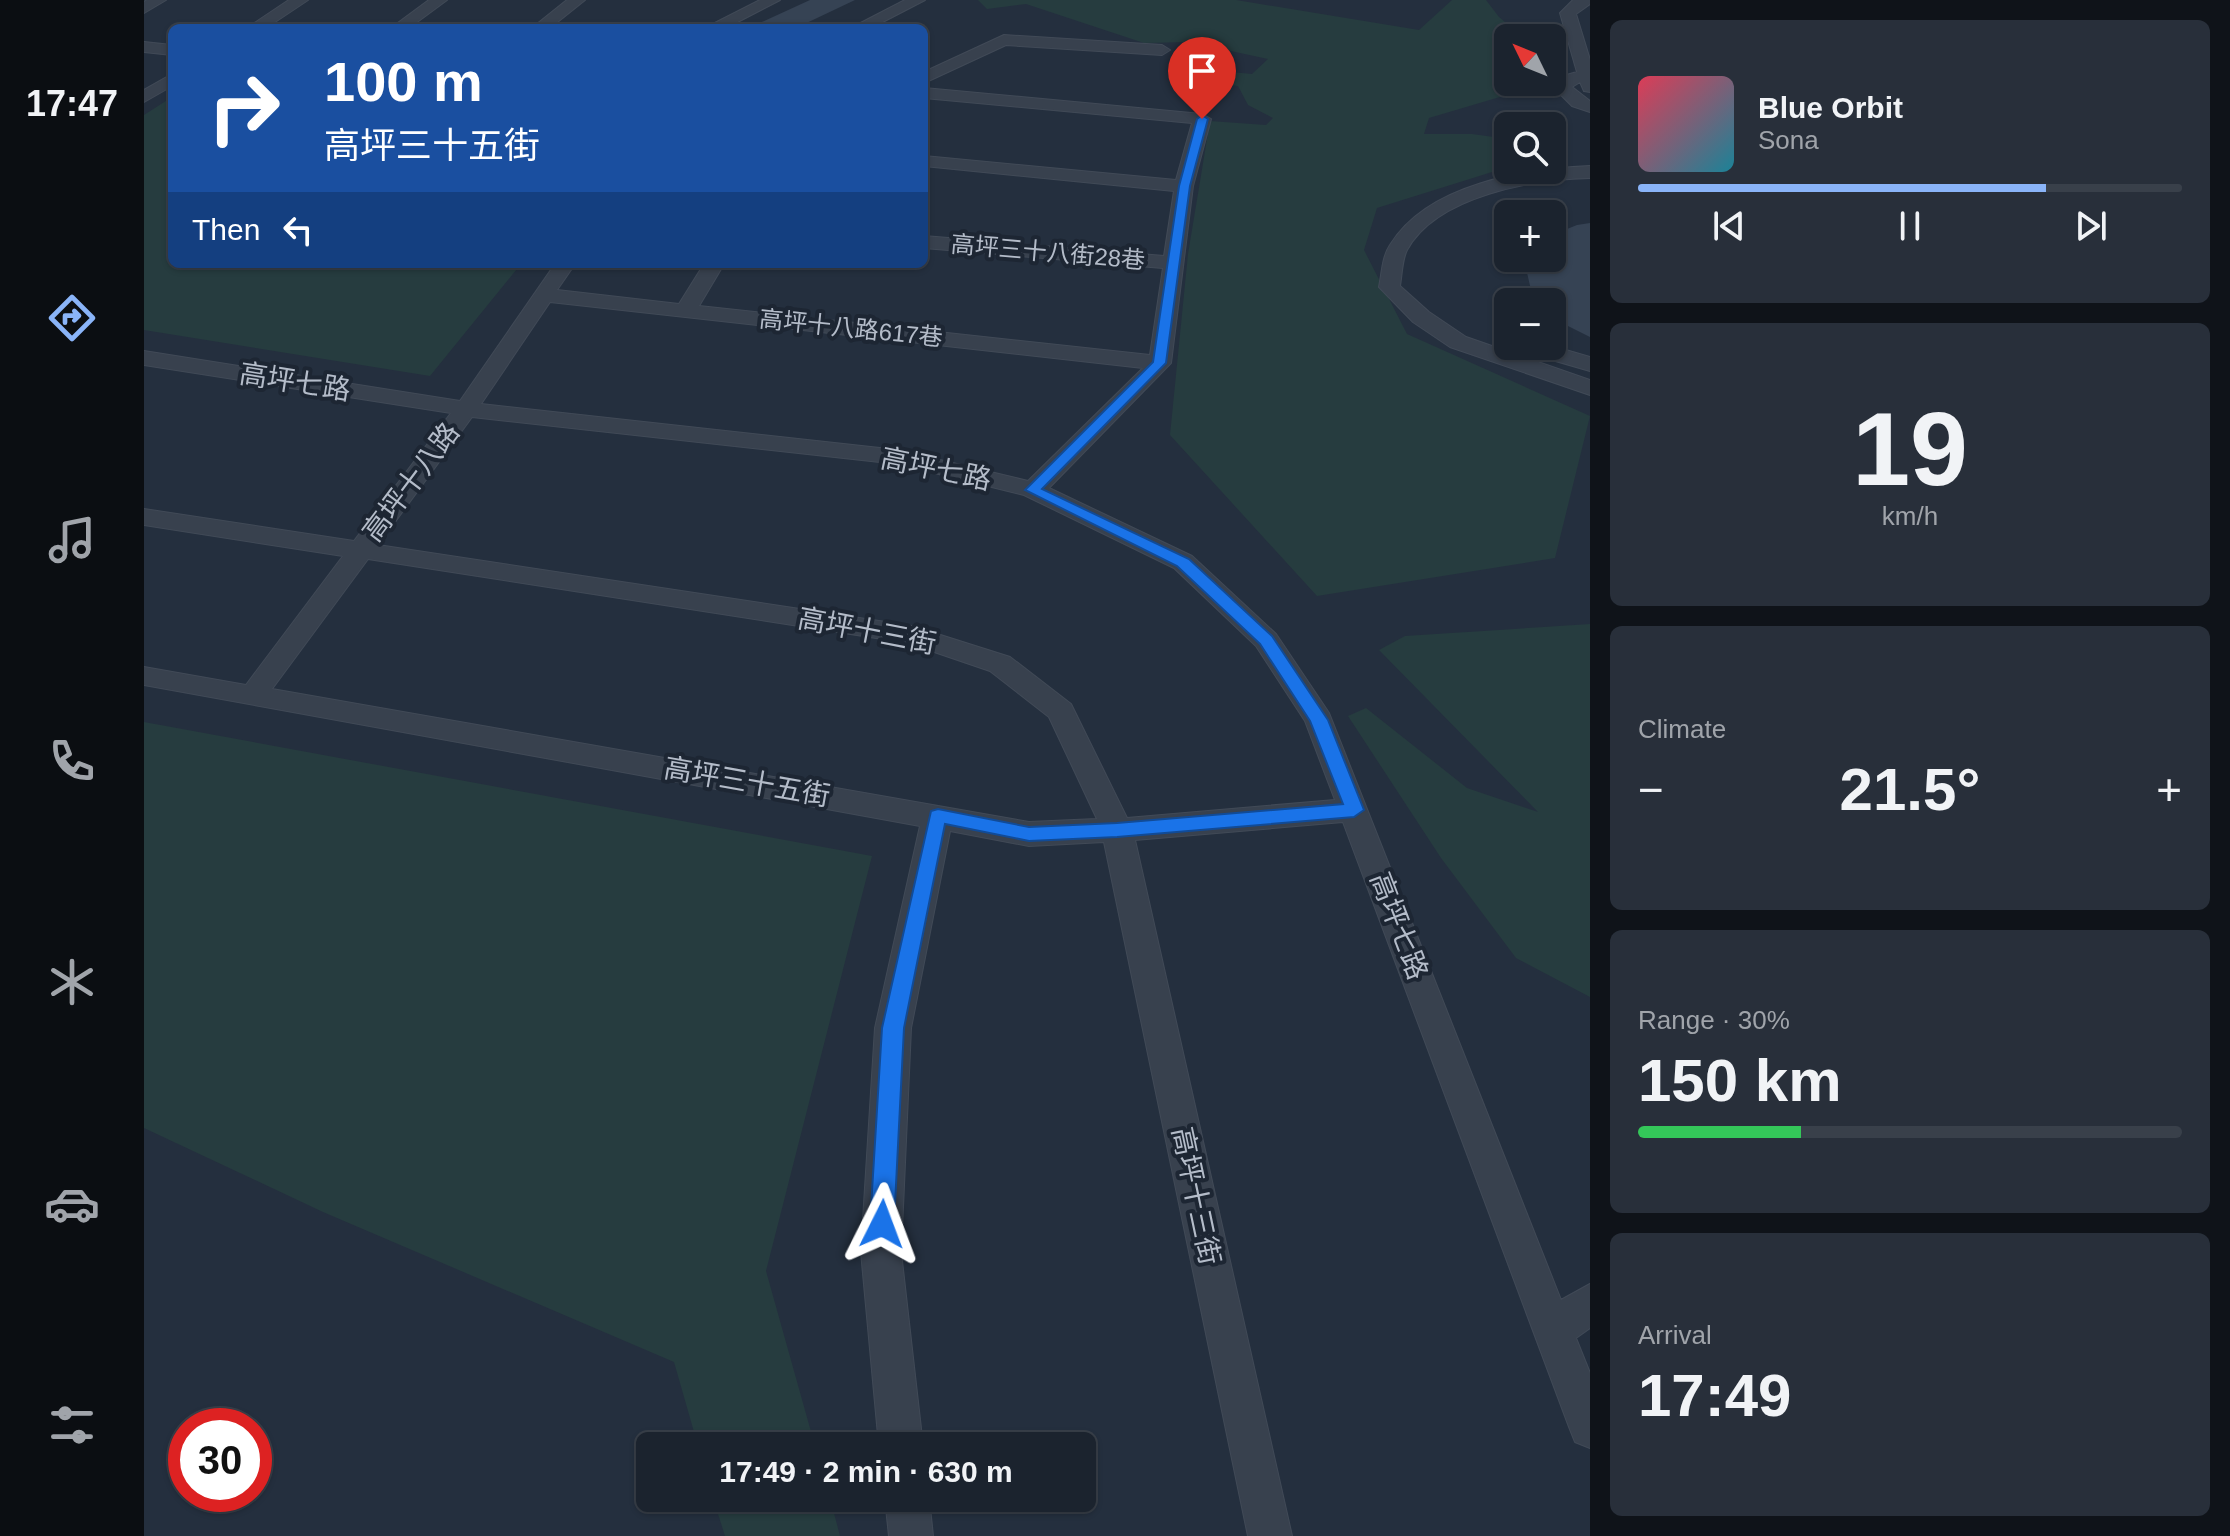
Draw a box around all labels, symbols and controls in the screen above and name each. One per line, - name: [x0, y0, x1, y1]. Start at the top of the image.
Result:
- north arrow: [1494, 24, 1566, 96]
- map controls: [1494, 24, 1566, 360]
- pin: [1168, 37, 1236, 119]
- icon: arrive: [1180, 49, 1224, 93]
- text: 100 m: [324, 50, 483, 113]
- icon: right: [192, 56, 296, 160]
- text: 17:47: [26, 83, 118, 124]
- text: Blue Orbit: [1758, 91, 1903, 124]
- button: search: [1494, 112, 1566, 184]
- text: 高坪三十五街: [324, 125, 540, 166]
- text: Sona: [1758, 125, 1819, 155]
- button: +: [1494, 200, 1566, 272]
- icon: previous: [1707, 204, 1751, 248]
- icon: pause: [1888, 204, 1932, 248]
- icon: next: [2069, 204, 2113, 248]
- icon: left: [276, 208, 320, 252]
- text: Then: [192, 213, 260, 246]
- street label: 高坪三十八街28巷: [950, 230, 1146, 274]
- button: −: [1494, 288, 1566, 360]
- icon: directions: [44, 290, 100, 346]
- street label: 高坪十八路617巷: [758, 305, 944, 351]
- street label: 高坪七路: [237, 358, 353, 406]
- text: 19: [1852, 391, 1968, 507]
- street label: 高坪十八路: [356, 417, 466, 547]
- street label: 高坪七路: [878, 442, 994, 496]
- text: km/h: [1882, 501, 1938, 531]
- icon: music: [44, 512, 100, 568]
- street label: 高坪十三街: [795, 602, 939, 660]
- text: Climate: [1638, 714, 1726, 744]
- icon: phone: [44, 733, 100, 789]
- street label: 高坪三十五街: [662, 752, 832, 812]
- text: 21.5°: [1840, 756, 1980, 823]
- text: −: [1638, 765, 1664, 814]
- text: +: [2156, 765, 2182, 814]
- street label: 高坪七路: [1364, 868, 1434, 984]
- icon: climate: [44, 954, 100, 1010]
- text: Range · 30%: [1638, 1005, 1790, 1035]
- text: 150 km: [1638, 1047, 1842, 1114]
- street label: 高坪十三街: [1166, 1124, 1226, 1268]
- icon: car: [44, 1176, 100, 1232]
- position arrow: [840, 1182, 924, 1266]
- text: Arrival: [1638, 1320, 1712, 1350]
- text: 17:49: [1638, 1362, 1791, 1429]
- icon: filters: [44, 1397, 100, 1453]
- speed limit sign: 30: [168, 1408, 272, 1512]
- text: 17:49 · 2 min · 630 m: [719, 1455, 1013, 1488]

